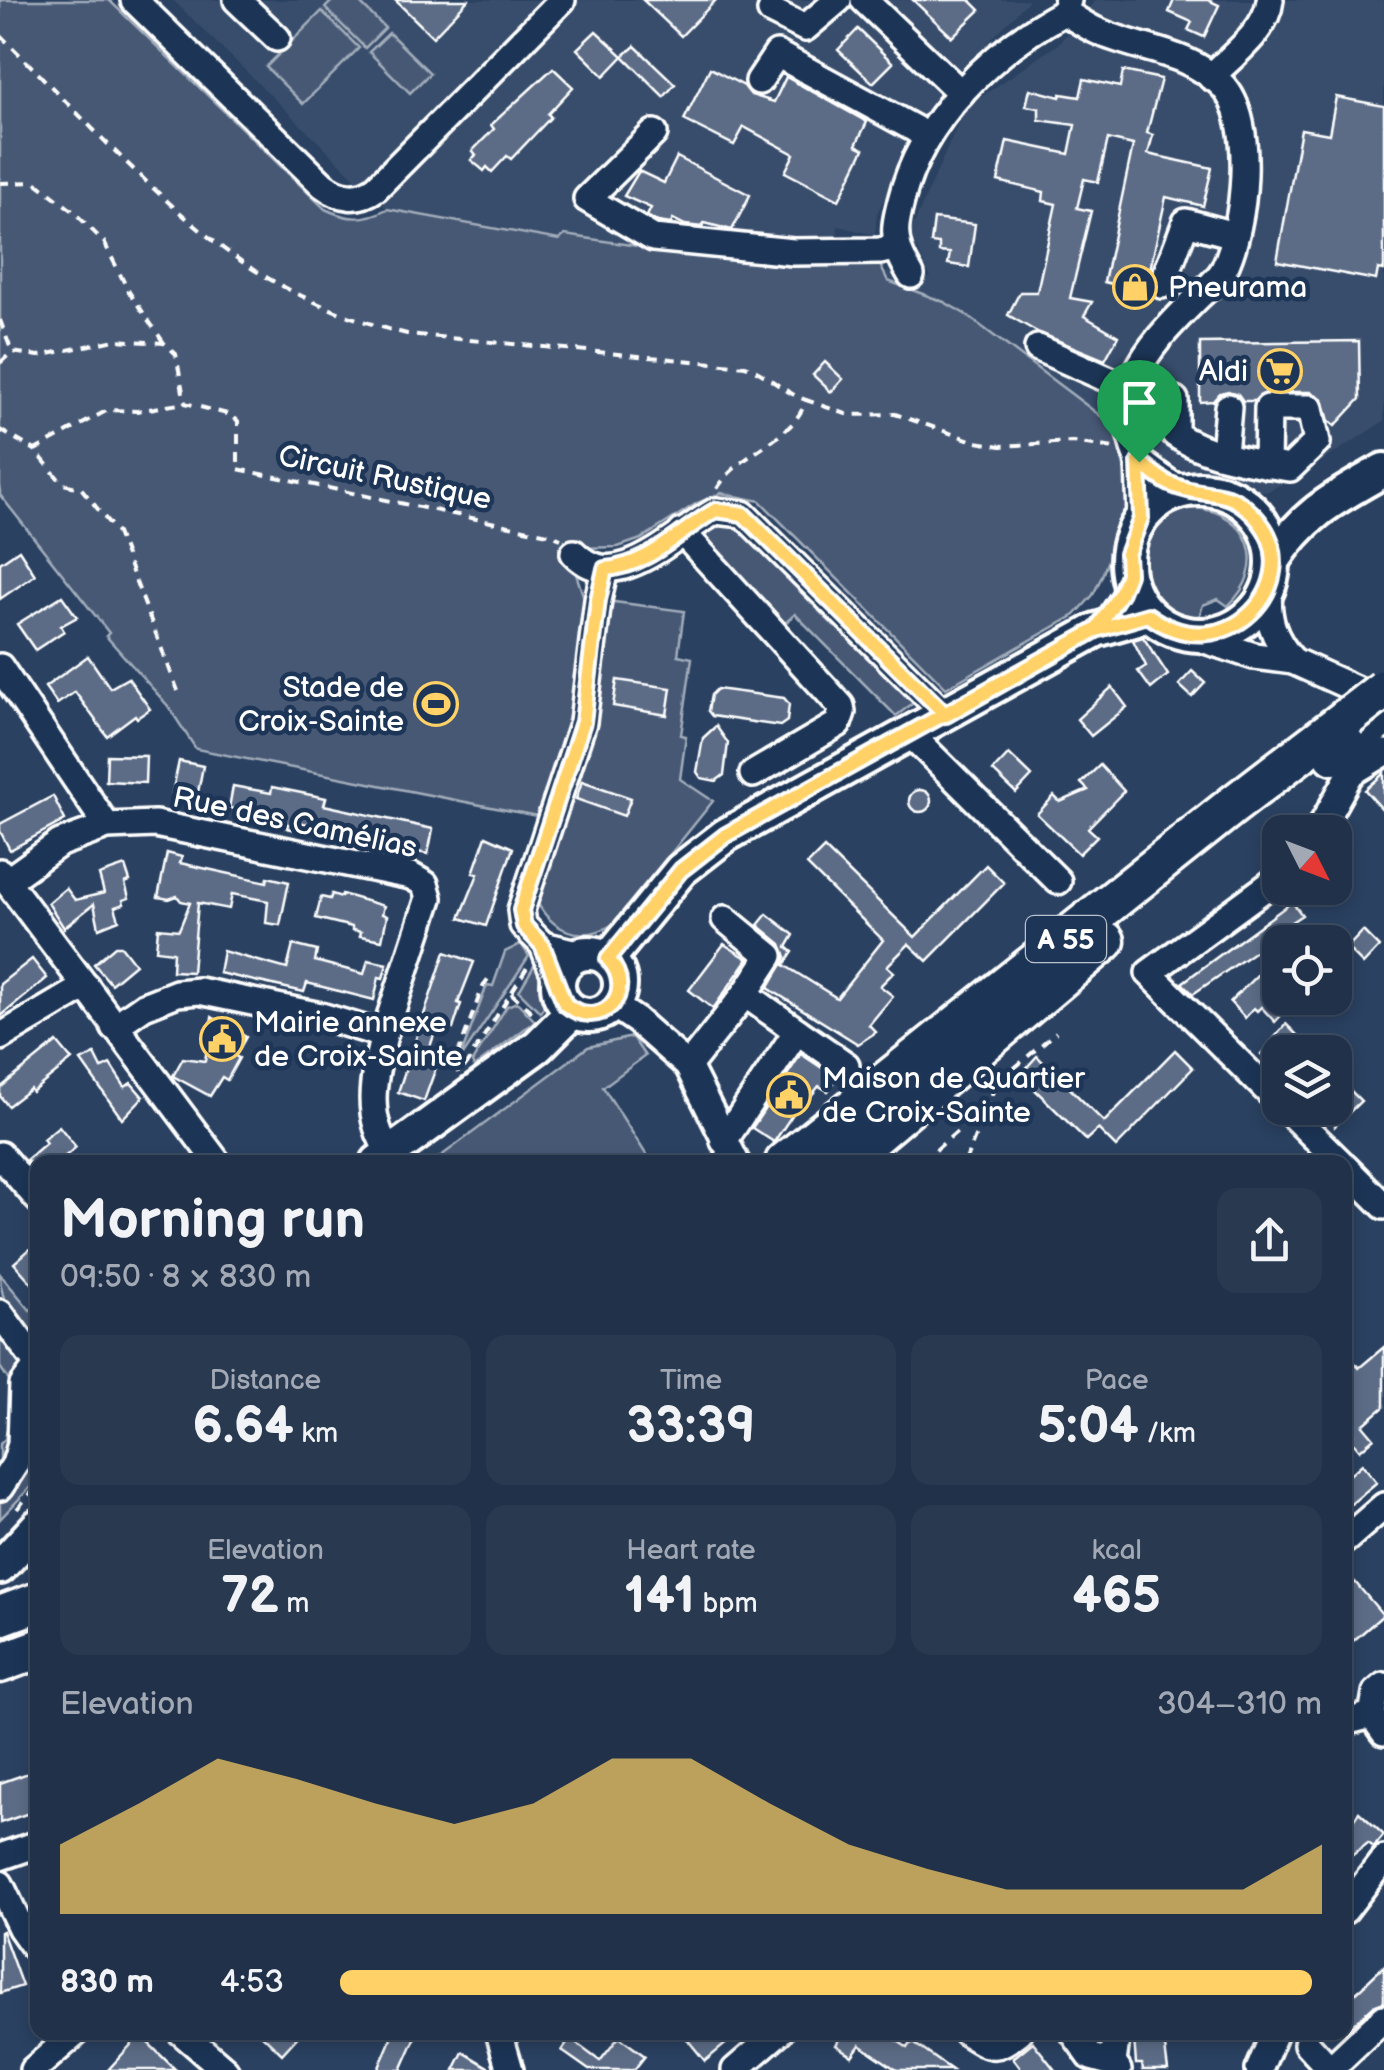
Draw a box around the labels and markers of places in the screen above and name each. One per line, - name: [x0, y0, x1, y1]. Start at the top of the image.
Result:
- shop icon: Pneurama: [1112, 264, 1158, 310]
- place label: Pneurama: [1168, 270, 1307, 306]
- supermarket icon: Aldi: [1257, 348, 1303, 394]
- place label: Aldi: [1199, 354, 1248, 390]
- pin: [1097, 360, 1182, 463]
- place label: Stade de Croix-Sainte: [238, 670, 404, 740]
- sports icon: Stade de Croix-Sainte: [413, 681, 459, 727]
- place label: Mairie annexe de Croix-Sainte: [254, 1005, 463, 1075]
- public building icon: Mairie annexe de Croix-Sainte: [199, 1016, 245, 1062]
- place label: Maison de Quartier de Croix-Sainte: [822, 1061, 1086, 1131]
- public building icon: Maison de Quartier de Croix-Sainte: [766, 1072, 812, 1118]

